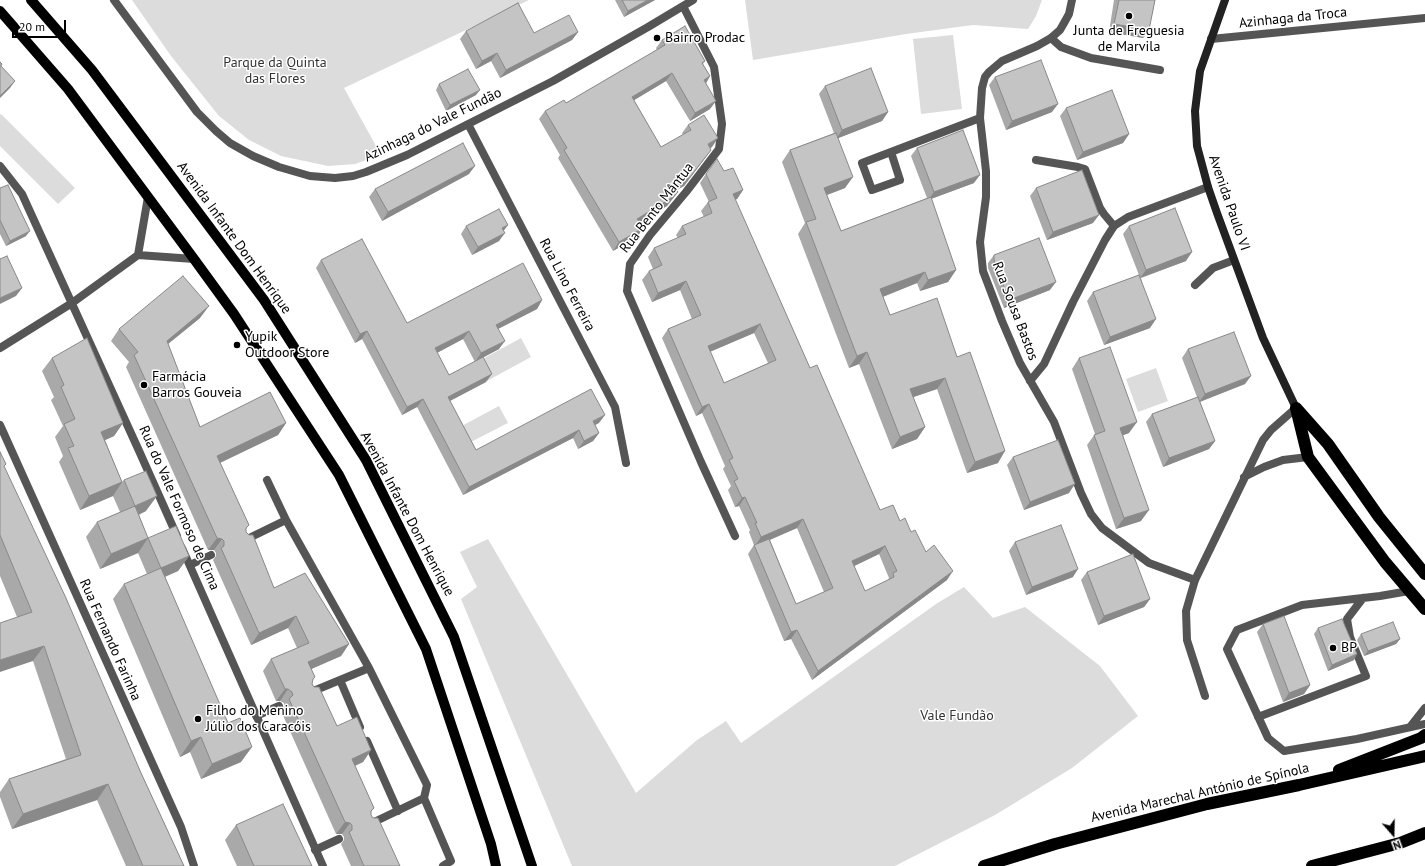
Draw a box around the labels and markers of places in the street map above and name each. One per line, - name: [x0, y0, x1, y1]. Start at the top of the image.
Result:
- marker: Junta de Freguesia de Marvila: [1124, 11, 1134, 21]
- place label: Junta de Freguesia de Marvila: [1074, 23, 1184, 56]
- place label: Bairro Prodac: [665, 30, 745, 46]
- marker: Bairro Prodac: [652, 33, 662, 43]
- place label: Yupik Outdoor Store: [245, 329, 329, 362]
- marker: Yupik Outdoor Store: [232, 340, 242, 350]
- place label: Farmácia Barros Gouveia: [152, 369, 242, 402]
- marker: Farmácia Barros Gouveia: [139, 380, 149, 390]
- place label: BP: [1341, 640, 1357, 656]
- marker: BP: [1328, 643, 1338, 653]
- place label: Filho do Menino Júlio dos Caracóis: [206, 703, 311, 736]
- marker: Filho do Menino Júlio dos Caracóis: [193, 714, 203, 724]

